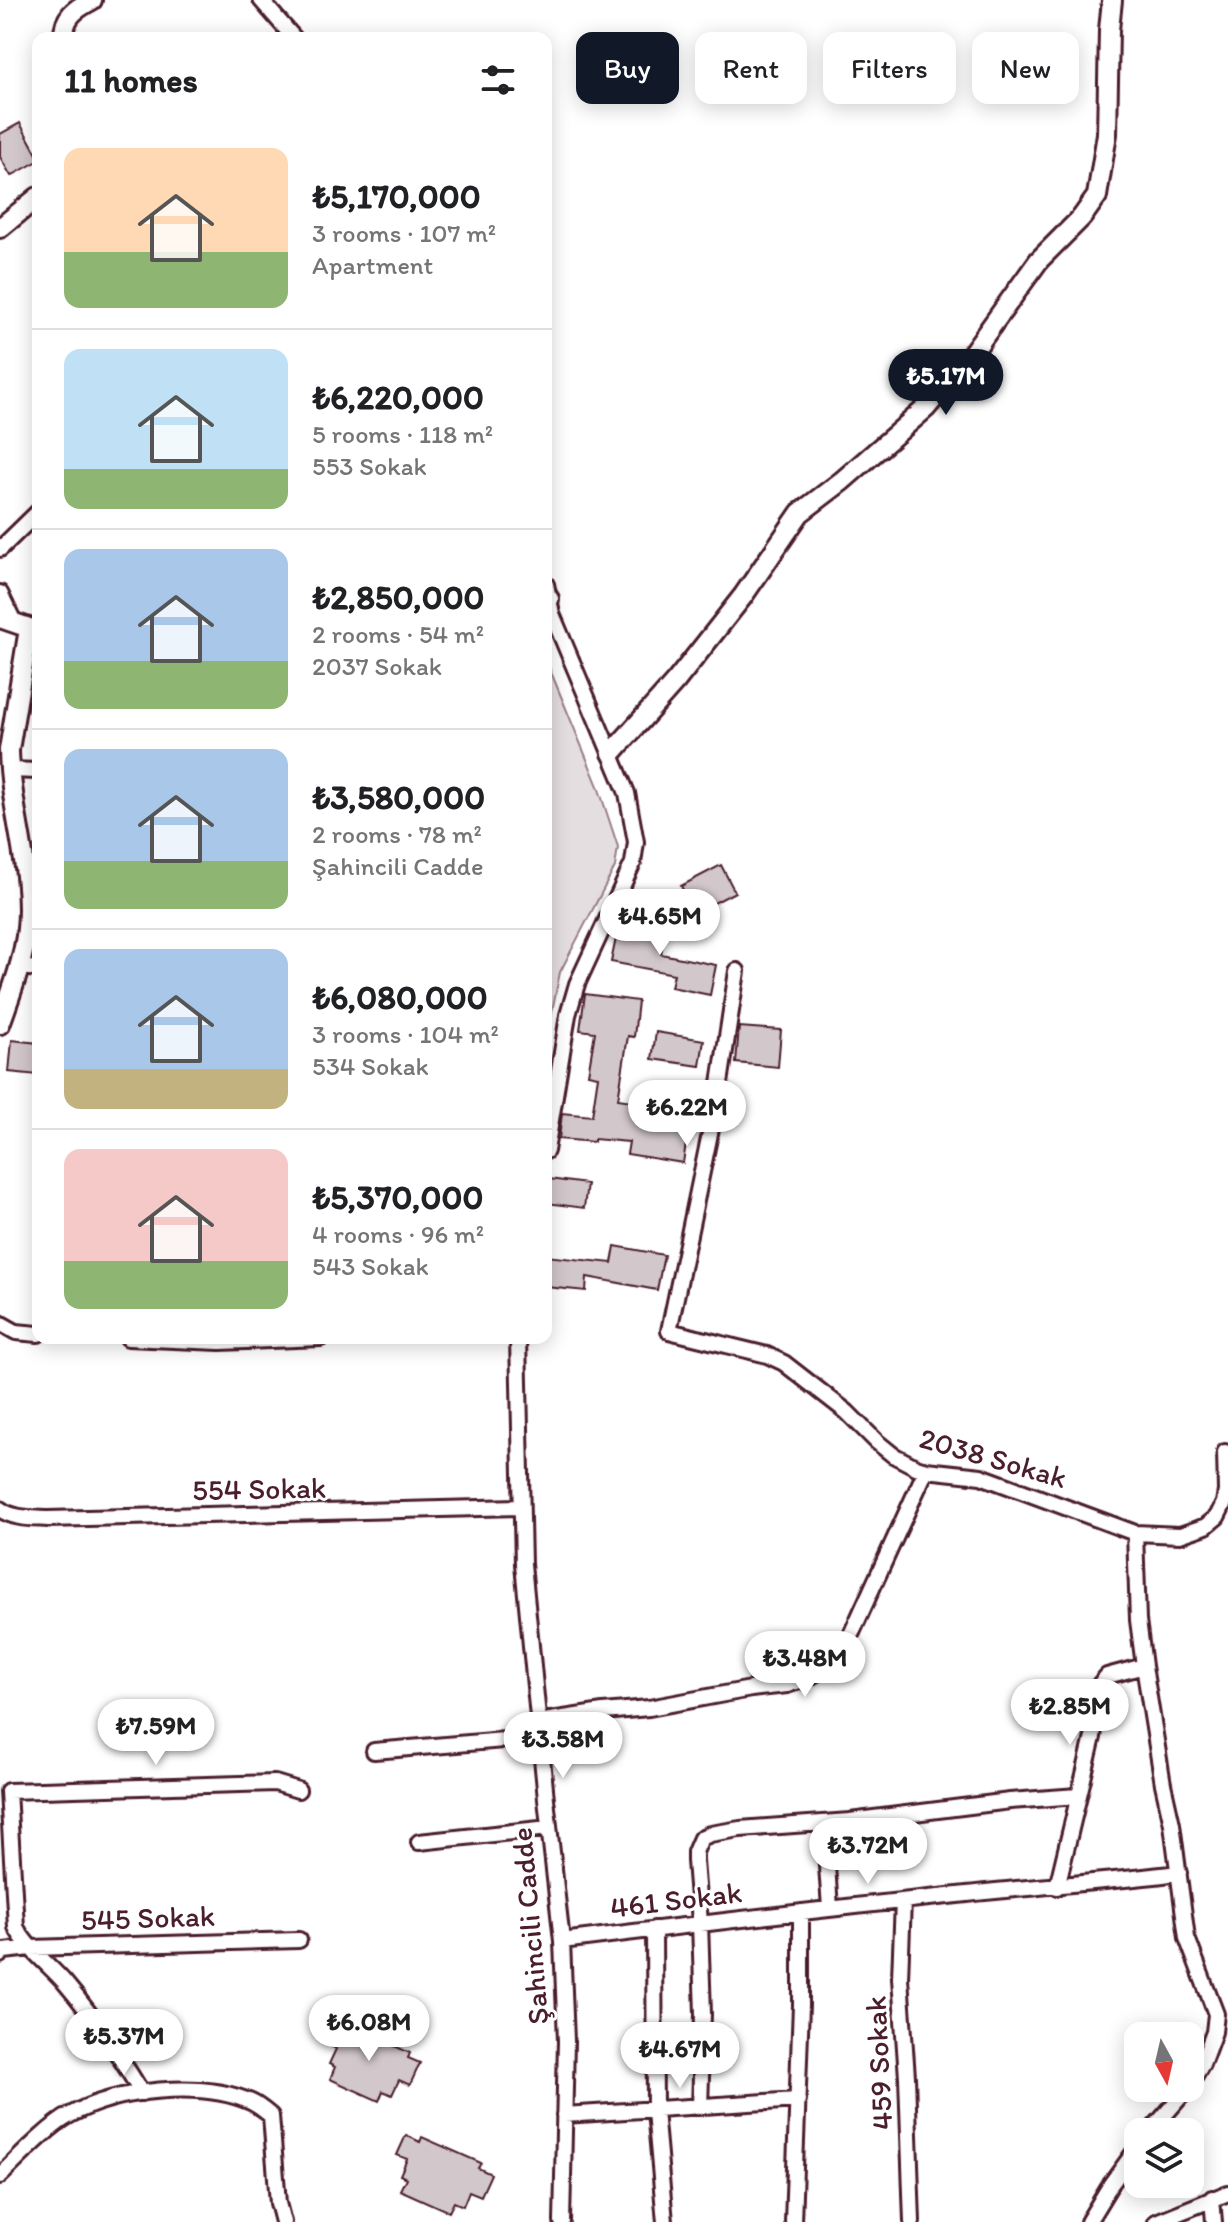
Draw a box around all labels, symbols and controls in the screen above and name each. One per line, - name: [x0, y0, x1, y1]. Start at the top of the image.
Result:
- chip: Buy: [576, 32, 679, 104]
- chip: Rent: [695, 32, 807, 104]
- chip: Filters: [823, 32, 956, 104]
- chip: New: [972, 32, 1079, 104]
- icon: filters: [476, 58, 520, 102]
- text: 11 homes: [64, 60, 198, 101]
- text: ₺5,170,000: [312, 176, 481, 217]
- icon: home: [128, 180, 224, 276]
- text: 3 rooms · 107 m²: [312, 217, 496, 249]
- text: Apartment: [312, 249, 433, 281]
- pin: ₺5.17M: [881, 349, 1011, 417]
- text: ₺5.17M: [906, 359, 986, 391]
- text: ₺6,220,000: [312, 377, 484, 418]
- icon: home: [128, 381, 224, 477]
- text: 5 rooms · 118 m²: [312, 418, 493, 450]
- text: 553 Sokak: [312, 450, 427, 482]
- text: ₺2,850,000: [312, 577, 485, 618]
- icon: home: [128, 581, 224, 677]
- text: 2 rooms · 54 m²: [312, 618, 484, 650]
- text: 2037 Sokak: [312, 650, 442, 682]
- text: ₺3,580,000: [312, 777, 485, 818]
- icon: home: [128, 781, 224, 877]
- text: 2 rooms · 78 m²: [312, 818, 482, 850]
- text: Şahincili Cadde: [312, 850, 483, 882]
- pin: ₺4.65M: [595, 889, 725, 957]
- text: ₺4.65M: [618, 899, 702, 931]
- text: ₺6,080,000: [312, 977, 488, 1018]
- icon: home: [128, 981, 224, 1077]
- text: 3 rooms · 104 m²: [312, 1018, 499, 1050]
- text: 534 Sokak: [312, 1050, 429, 1082]
- pin: ₺6.22M: [622, 1080, 752, 1148]
- text: ₺6.22M: [646, 1090, 728, 1122]
- text: ₺5,370,000: [312, 1177, 483, 1218]
- icon: home: [128, 1181, 224, 1277]
- text: 4 rooms · 96 m²: [312, 1218, 484, 1250]
- text: 543 Sokak: [312, 1250, 429, 1282]
- street label: 2038 Sokak: [915, 1419, 1071, 1496]
- street label: 554 Sokak: [192, 1469, 326, 1508]
- pin: ₺3.48M: [740, 1631, 870, 1699]
- text: ₺3.48M: [763, 1641, 847, 1673]
- pin: ₺2.85M: [1005, 1679, 1135, 1747]
- text: ₺2.85M: [1029, 1689, 1111, 1721]
- pin: ₺7.59M: [91, 1699, 221, 1767]
- text: ₺7.59M: [116, 1709, 196, 1741]
- pin: ₺3.58M: [498, 1712, 628, 1780]
- text: ₺3.58M: [522, 1722, 604, 1754]
- pin: ₺3.72M: [803, 1818, 933, 1886]
- street label: Şahincili Cadde: [502, 1826, 557, 2026]
- text: ₺3.72M: [827, 1828, 909, 1860]
- street label: 461 Sokak: [608, 1873, 744, 1926]
- street label: 545 Sokak: [80, 1897, 216, 1938]
- pin: ₺6.08M: [304, 1995, 434, 2063]
- street label: 459 Sokak: [857, 1995, 900, 2131]
- text: ₺6.08M: [327, 2005, 411, 2037]
- pin: ₺5.37M: [59, 2009, 189, 2077]
- text: ₺5.37M: [83, 2019, 165, 2051]
- pin: ₺4.67M: [615, 2022, 745, 2090]
- north arrow: [1124, 2022, 1204, 2102]
- map controls: [1124, 2022, 1204, 2198]
- text: ₺4.67M: [638, 2032, 722, 2064]
- button: layers: [1124, 2118, 1204, 2198]

